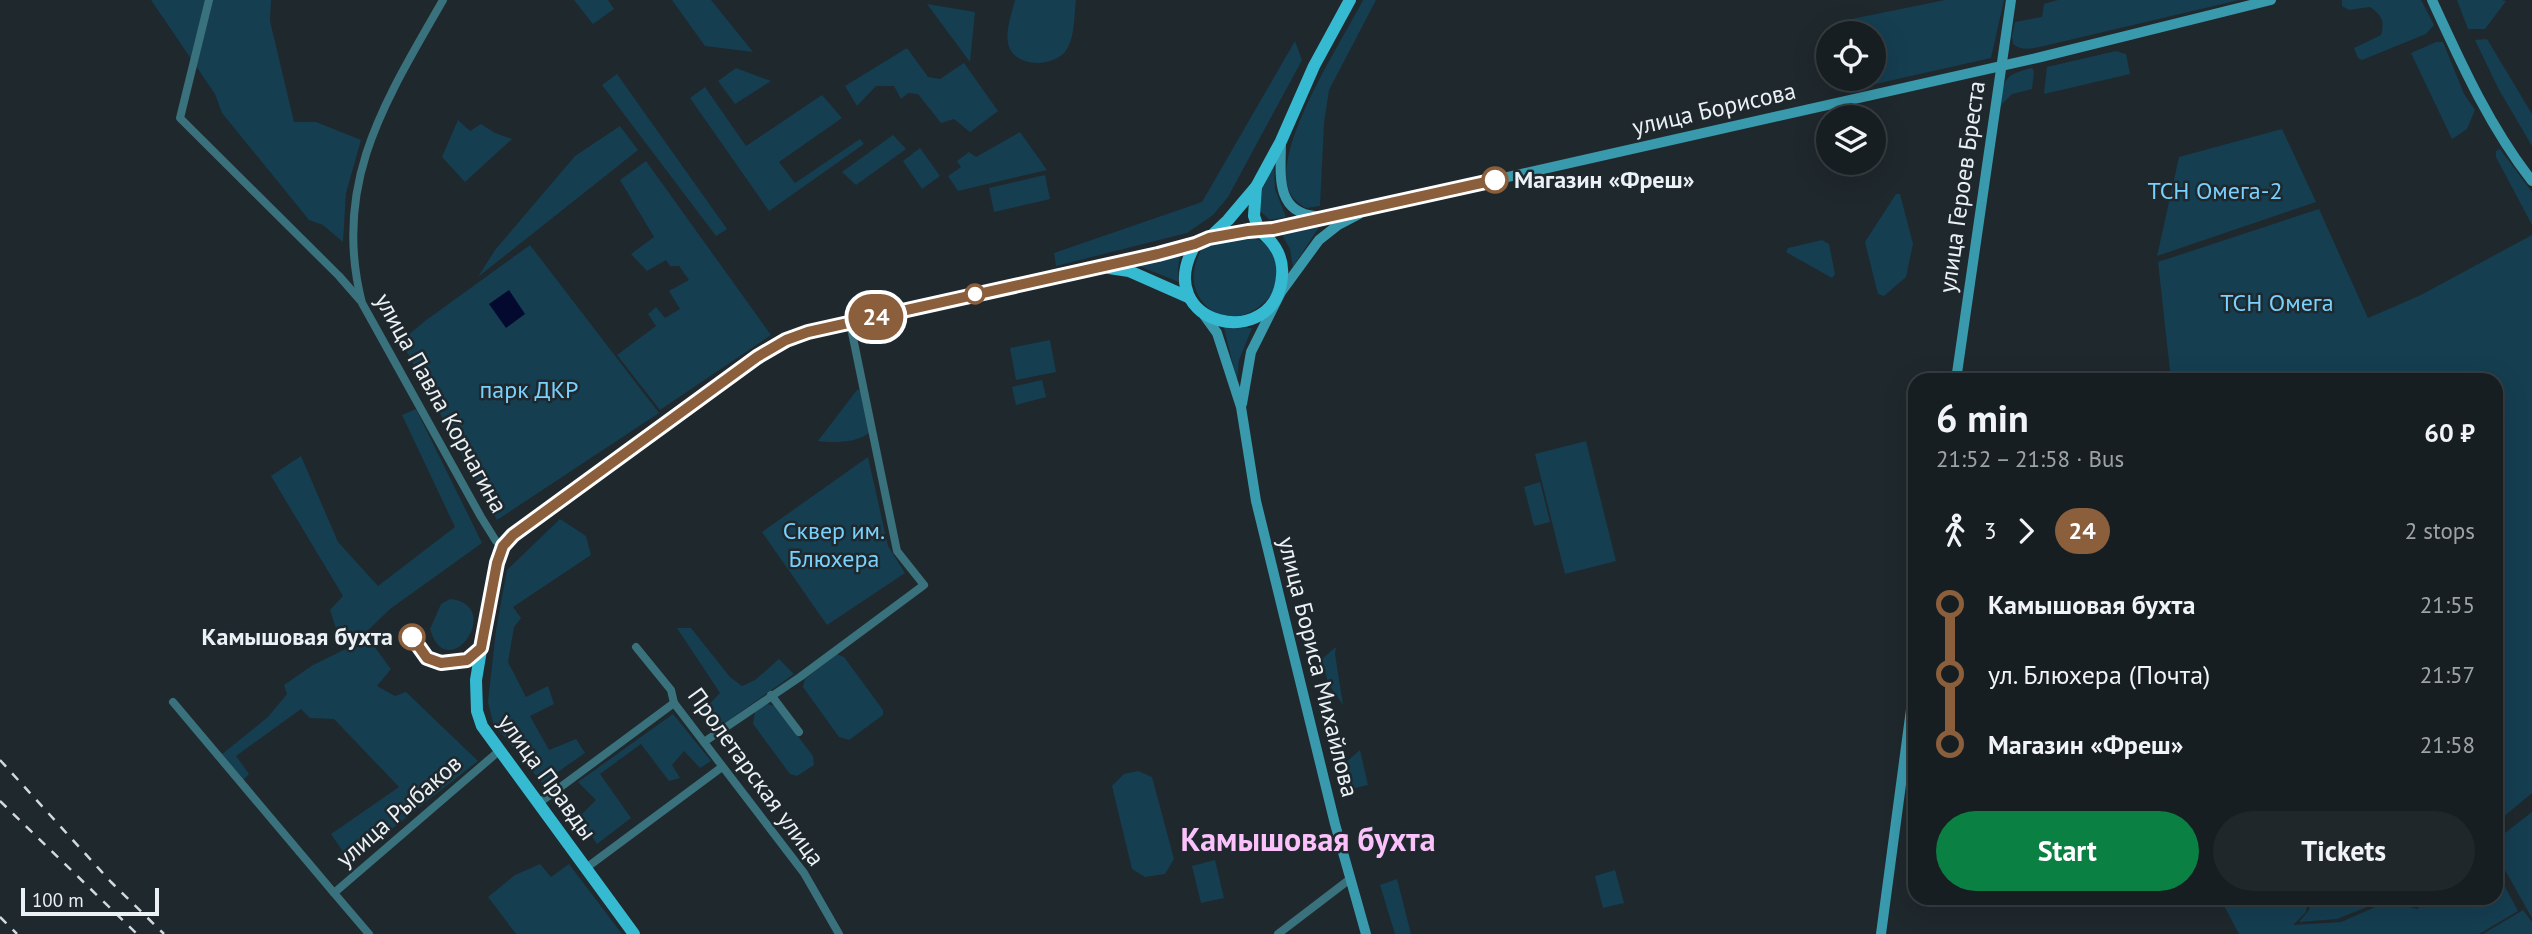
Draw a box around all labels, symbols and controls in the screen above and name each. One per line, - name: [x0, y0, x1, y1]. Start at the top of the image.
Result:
- map controls: [1816, 21, 1886, 175]
- button: locate: [1816, 21, 1886, 91]
- street label: улица Борисова: [1629, 75, 1799, 142]
- street label: улица Героев Бреста: [1931, 79, 1992, 295]
- button: layers: [1816, 105, 1886, 175]
- place label: Магазин «Фреш»: [1514, 164, 1695, 195]
- marker: Магазин «Фреш»: [1482, 167, 1508, 193]
- park label: ТСН Омега-2: [2148, 175, 2282, 206]
- unlabelled marker: [965, 284, 985, 304]
- street label: улица Павла Корчагина: [368, 287, 515, 518]
- park label: ТСН Омега: [2220, 287, 2334, 318]
- line badge: 24: [844, 294, 908, 340]
- text: 24: [862, 301, 890, 332]
- park label: парк ДКР: [479, 374, 579, 405]
- text: 6 min: [1936, 393, 2029, 442]
- text: 60 ₽: [2424, 416, 2475, 449]
- text: 21:52 – 21:58 · Bus: [1936, 444, 2124, 473]
- icon: walk: [1936, 512, 1974, 550]
- icon: forward: [2007, 512, 2045, 550]
- park label: Сквер им. Блюхера: [783, 515, 885, 574]
- text: 24: [2069, 515, 2096, 546]
- text: 3: [1984, 516, 1997, 545]
- text: 2 stops: [2405, 516, 2475, 545]
- street label: улица Бориса Михайлова: [1271, 534, 1366, 800]
- text: Камышовая бухта: [1988, 588, 2195, 621]
- text: 21:55: [2420, 590, 2475, 619]
- place label: Камышовая бухта: [202, 621, 393, 652]
- marker: Камышовая бухта: [399, 624, 425, 650]
- text: ул. Блюхера (Почта): [1988, 658, 2210, 691]
- text: 21:57: [2420, 660, 2475, 689]
- street label: Пролетарская улица: [681, 681, 832, 872]
- street label: улица Правды: [491, 707, 604, 846]
- text: Магазин «Фреш»: [1988, 728, 2183, 761]
- text: 21:58: [2420, 730, 2475, 759]
- street label: улица Рыбаков: [329, 748, 468, 874]
- button: Start: [1936, 811, 2199, 891]
- button: Tickets: [2213, 811, 2475, 891]
- district label: Камышовая бухта: [1180, 818, 1436, 860]
- scale bar: [21, 885, 159, 917]
- text: 100 m: [32, 888, 84, 912]

